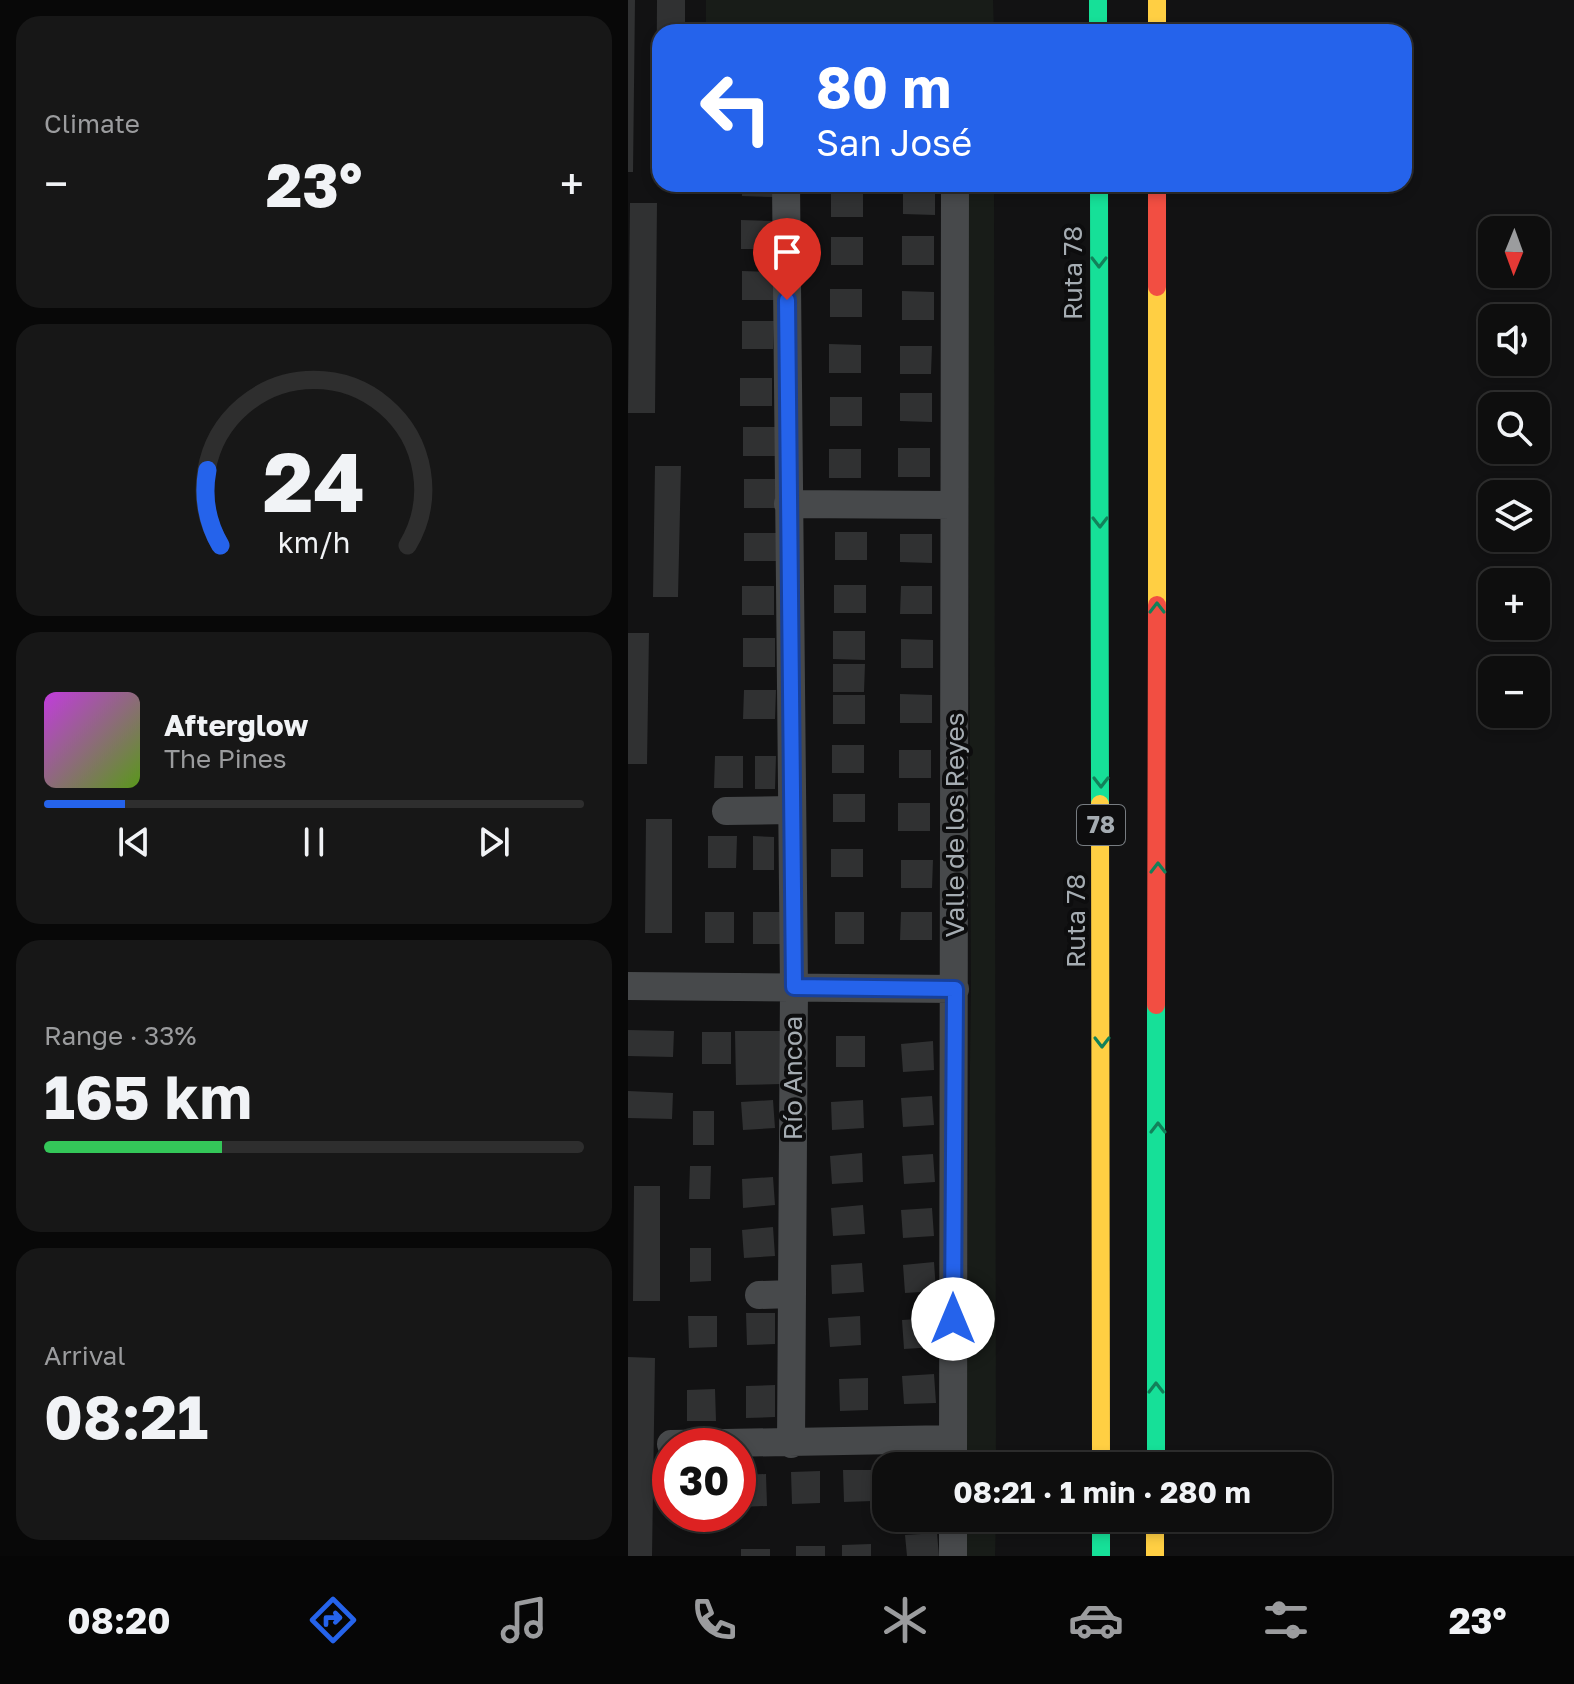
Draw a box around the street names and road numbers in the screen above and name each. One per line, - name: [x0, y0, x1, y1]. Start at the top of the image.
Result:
- street label: Ruta 78: [1057, 226, 1088, 320]
- street label: Valle de los Reyes: [939, 713, 970, 937]
- road number: 78: [1077, 805, 1125, 845]
- street label: Ruta 78: [1060, 874, 1091, 968]
- street label: Río Ancoa: [777, 1016, 808, 1140]

